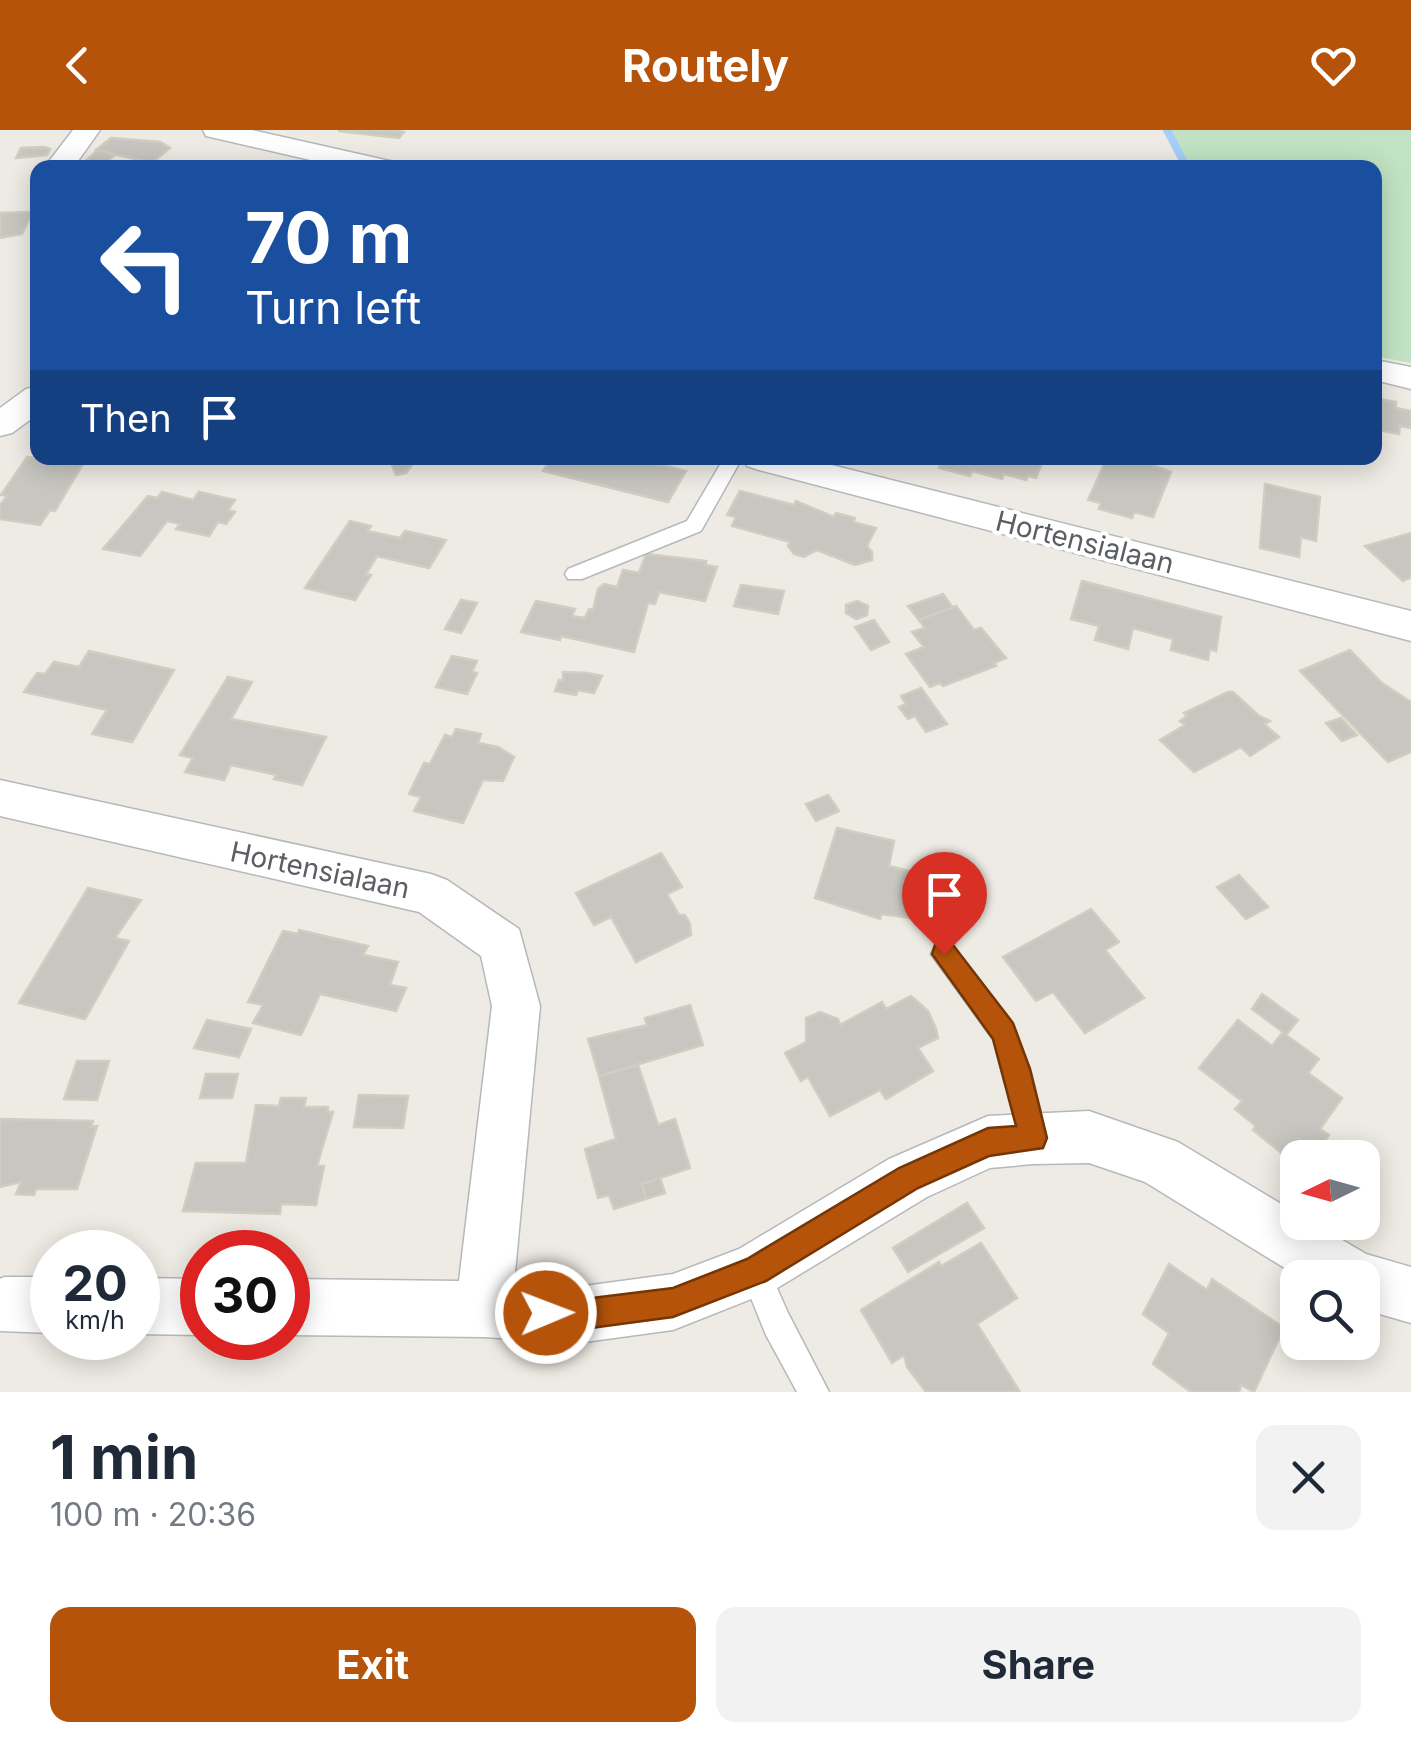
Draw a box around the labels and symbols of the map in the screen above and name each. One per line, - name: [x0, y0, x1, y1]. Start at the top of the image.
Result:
- street label: Hortensialaan: [992, 503, 1178, 581]
- street label: Hortensialaan: [227, 834, 413, 906]
- pin: [902, 852, 987, 955]
- north arrow: [1280, 1140, 1380, 1240]
- speed limit sign: 30: [180, 1230, 310, 1360]
- position arrow: [494, 1261, 598, 1365]

